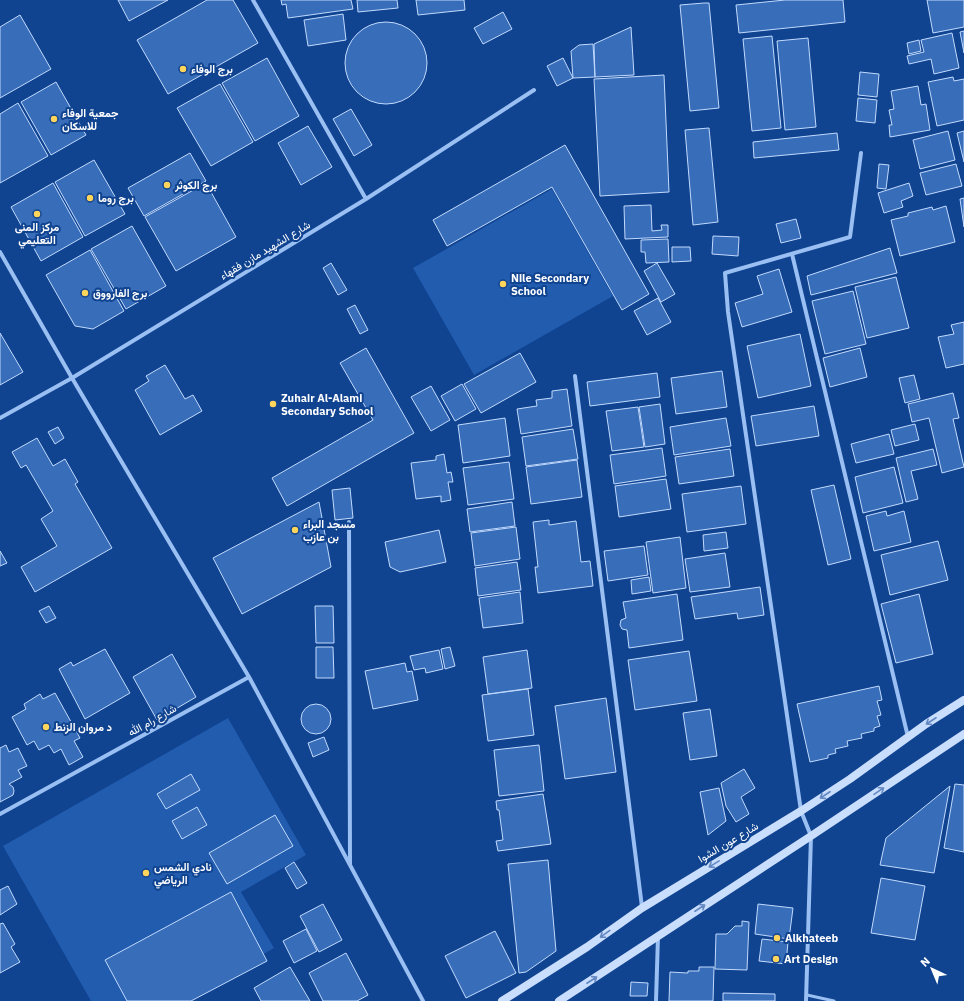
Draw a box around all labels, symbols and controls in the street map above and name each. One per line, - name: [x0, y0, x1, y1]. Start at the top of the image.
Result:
- place label: برج الوفاء: [191, 62, 233, 77]
- marker: برج الوفاء: [178, 64, 188, 74]
- place label: جمعية الوفاء للاسكان: [62, 106, 119, 133]
- marker: جمعية الوفاء للاسكان: [49, 114, 59, 124]
- place label: برج الكوثر: [174, 178, 217, 193]
- marker: برج الكوثر: [162, 180, 172, 190]
- place label: برج روما: [98, 191, 134, 206]
- marker: برج روما: [85, 193, 95, 203]
- marker: مركز المنى التعليمي: [32, 209, 42, 219]
- street label: شارع الشهيد مازن فقهاء: [217, 217, 314, 283]
- place label: مركز المنى التعليمي: [15, 220, 59, 249]
- place label: Nile Secondary School: [511, 271, 589, 298]
- marker: Nile Secondary School: [498, 279, 508, 289]
- place label: برج الفارووق: [93, 286, 147, 301]
- marker: برج الفارووق: [80, 288, 90, 298]
- place label: Zuhair Al-Alami Secondary School: [281, 391, 374, 418]
- marker: Zuhair Al-Alami Secondary School: [268, 399, 278, 409]
- place label: مسجد البراء بن عازب: [303, 517, 356, 544]
- marker: مسجد البراء بن عازب: [290, 525, 300, 535]
- street label: شارع رام الله: [125, 701, 179, 740]
- one-way arrow: [926, 717, 937, 725]
- place label: د مروان الزنط: [54, 720, 113, 734]
- marker: د مروان الزنط: [41, 722, 51, 732]
- one-way arrow: [873, 787, 884, 795]
- one-way arrow: [819, 791, 830, 799]
- street label: شارع عون الشوا: [695, 818, 761, 866]
- place label: نادي الشمس الرياضي: [154, 860, 212, 889]
- one-way arrow: [708, 860, 720, 868]
- marker: نادي الشمس الرياضي: [141, 868, 151, 878]
- one-way arrow: [694, 904, 705, 912]
- one-way arrow: [600, 930, 611, 938]
- place label: Alkhateeb: [785, 931, 838, 945]
- marker: Alkhateeb: [772, 933, 782, 943]
- north arrow: [912, 949, 952, 989]
- place label: Art Design: [784, 952, 838, 966]
- marker: Art Design: [771, 954, 781, 964]
- text: N: [917, 954, 933, 970]
- one-way arrow: [586, 975, 597, 984]

